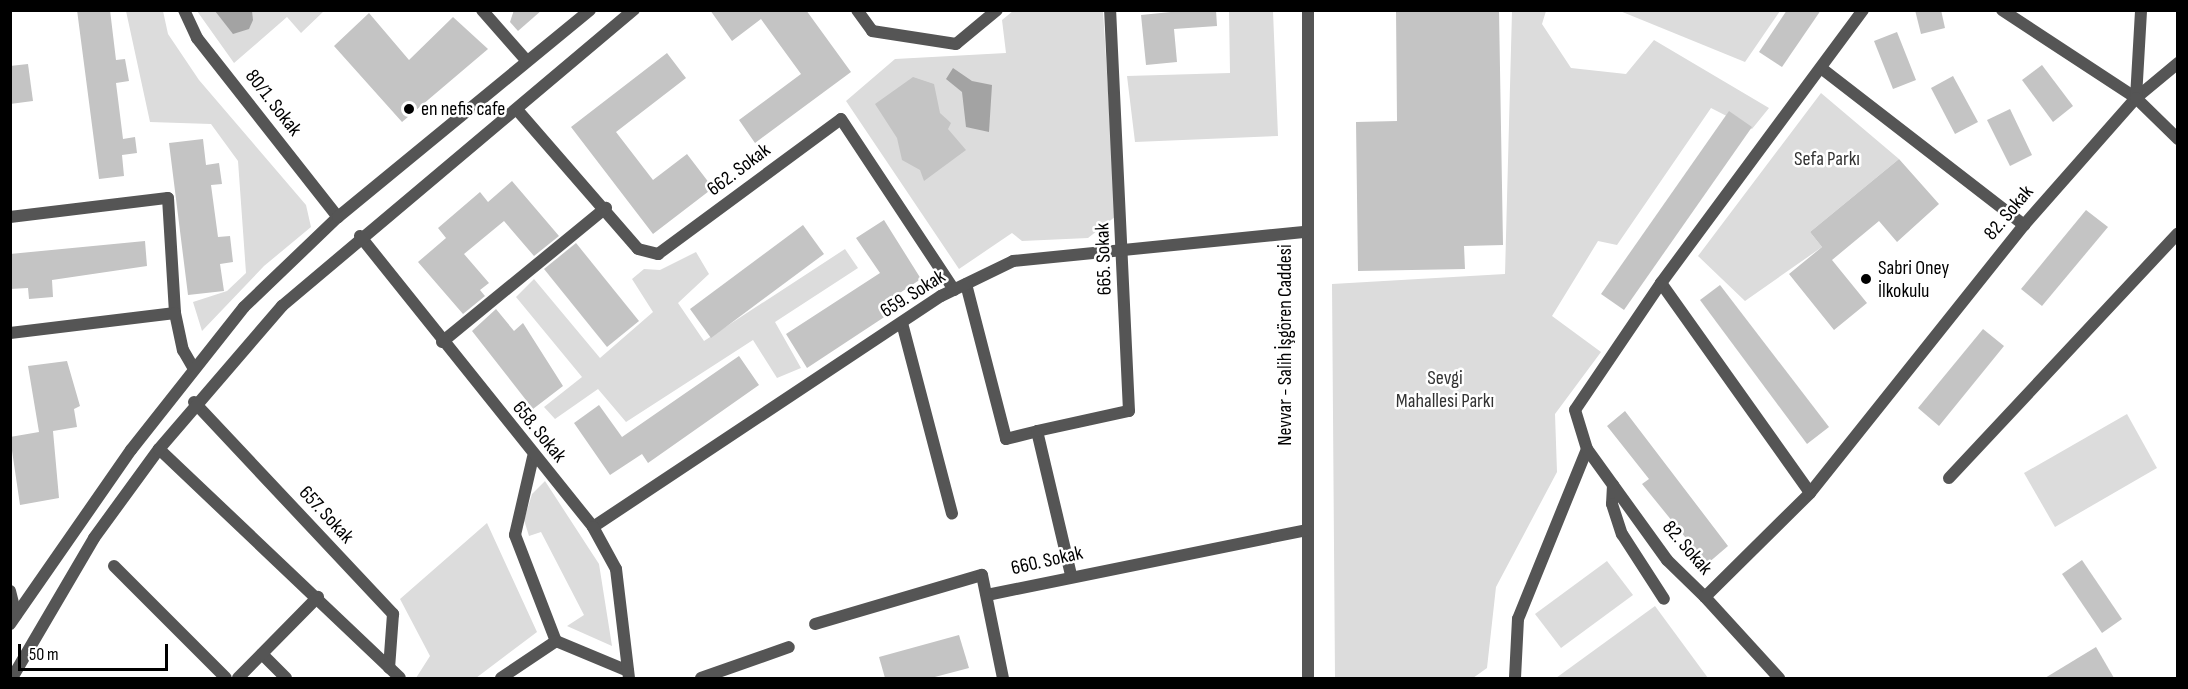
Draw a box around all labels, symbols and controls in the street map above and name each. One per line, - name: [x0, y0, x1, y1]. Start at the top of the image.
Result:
- street label: 80/1. Sokak: [240, 65, 306, 141]
- place label: en nefis cafe: [421, 97, 505, 121]
- marker: en nefis cafe: [402, 102, 416, 116]
- street label: 662. Sokak: [703, 139, 775, 201]
- park label: Sefa Parkı: [1794, 147, 1860, 171]
- street label: 82. Sokak: [1979, 181, 2039, 245]
- street label: 665. Sokak: [1091, 222, 1117, 296]
- street label: Nevvar - Salih İşgören Caddesi: [1273, 244, 1297, 446]
- place label: Sabri Oney İlkokulu: [1878, 256, 1949, 303]
- street label: 659. Sokak: [876, 265, 950, 323]
- marker: Sabri Oney İlkokulu: [1859, 272, 1873, 286]
- park label: Sevgi Mahallesi Parkı: [1396, 367, 1494, 414]
- street label: 658. Sokak: [507, 396, 571, 468]
- street label: 657. Sokak: [293, 481, 359, 549]
- street label: 82. Sokak: [1657, 516, 1717, 580]
- street label: 660. Sokak: [1009, 541, 1085, 581]
- scale bar: [21, 632, 171, 670]
- text: 50 m: [29, 644, 59, 665]

